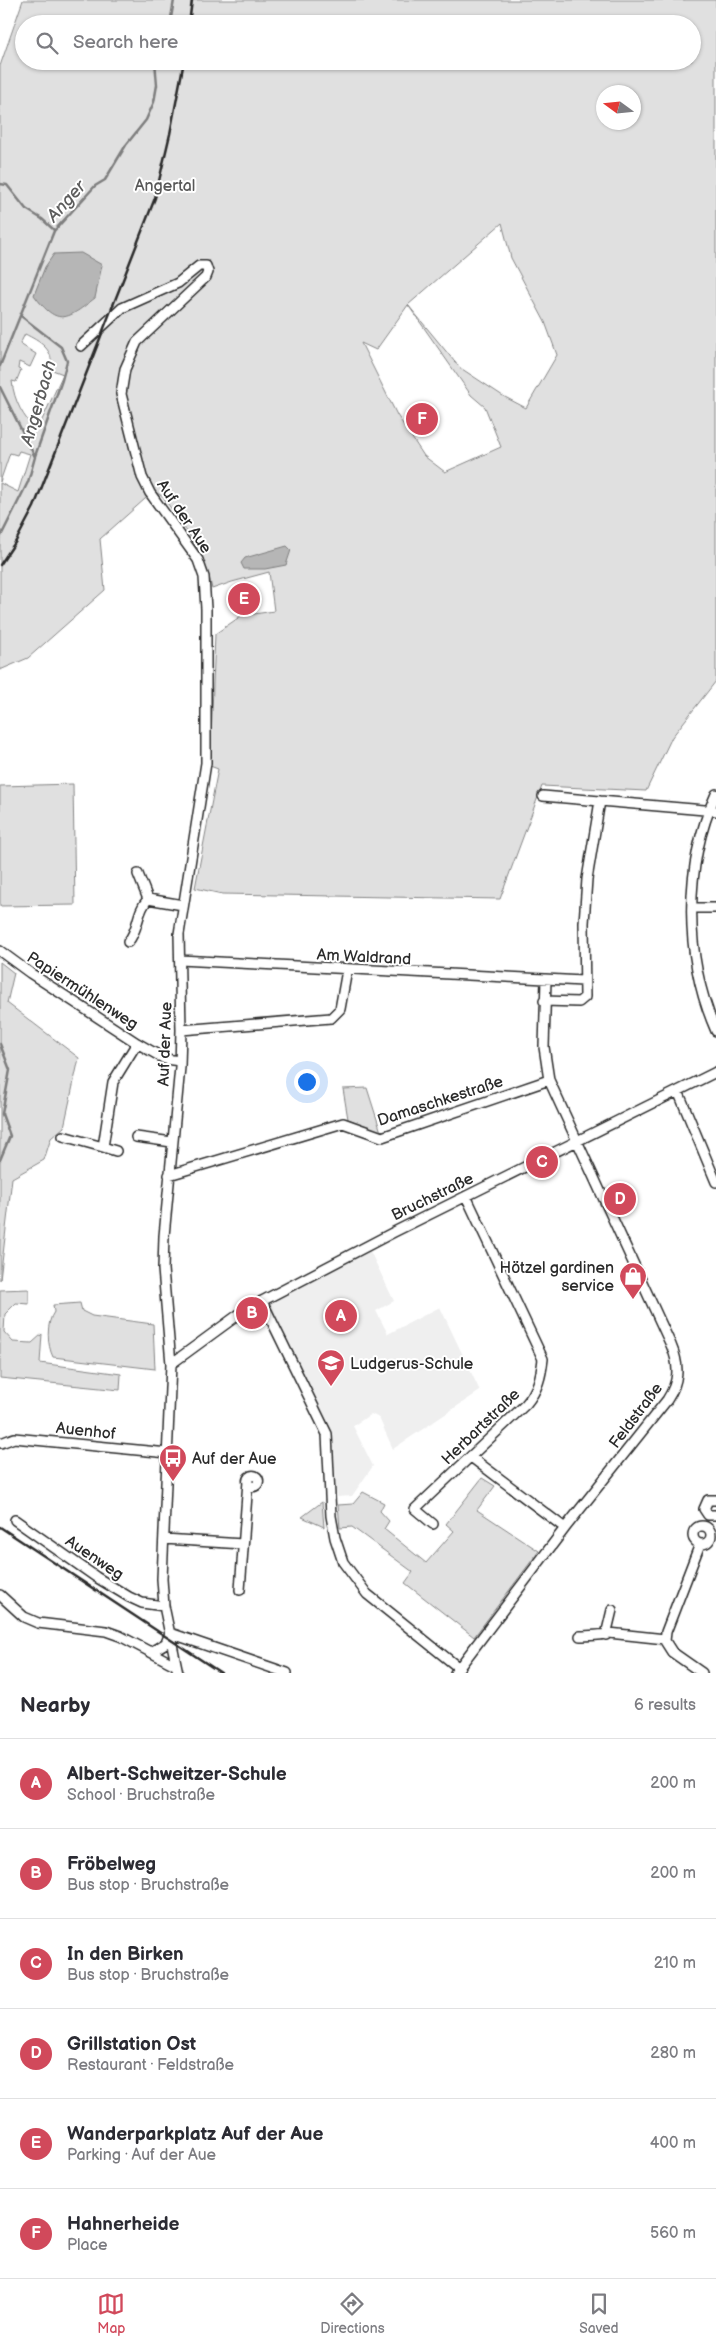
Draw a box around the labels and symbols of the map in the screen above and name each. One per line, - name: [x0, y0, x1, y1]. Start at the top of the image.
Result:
- north arrow: [596, 85, 641, 130]
- water label: Anger: [42, 175, 91, 227]
- park label: Angertal: [135, 177, 195, 196]
- water label: Angerbach: [16, 358, 61, 449]
- pin: F: [406, 400, 438, 438]
- street label: Auf der Aue: [152, 476, 216, 558]
- pin: E: [228, 580, 260, 618]
- street label: Am Waldrand: [316, 946, 412, 969]
- street label: Papiermühlenweg: [23, 948, 141, 1034]
- street label: Auf der Aue: [155, 1001, 176, 1087]
- your location: [294, 1069, 320, 1095]
- street label: Damaschkestraße: [375, 1072, 506, 1131]
- pin: C: [526, 1143, 558, 1181]
- street label: Bruchstraße: [389, 1169, 477, 1225]
- pin: D: [604, 1180, 636, 1218]
- place label: Hötzel gardinen service: [500, 1259, 615, 1296]
- shop icon: Hötzel gardinen service: [618, 1261, 648, 1300]
- pin: B: [236, 1294, 268, 1332]
- pin: A: [325, 1297, 357, 1335]
- school or university icon: Ludgerus-Schule: [316, 1348, 346, 1387]
- place label: Ludgerus-Schule: [350, 1355, 474, 1374]
- street label: Feldstraße: [605, 1379, 667, 1452]
- street label: Herbartstraße: [438, 1385, 525, 1469]
- street label: Auenhof: [55, 1419, 117, 1444]
- bus stop icon: Auf der Aue: [158, 1443, 188, 1482]
- place label: Auf der Aue: [192, 1450, 277, 1469]
- street label: Auenweg: [61, 1532, 127, 1585]

